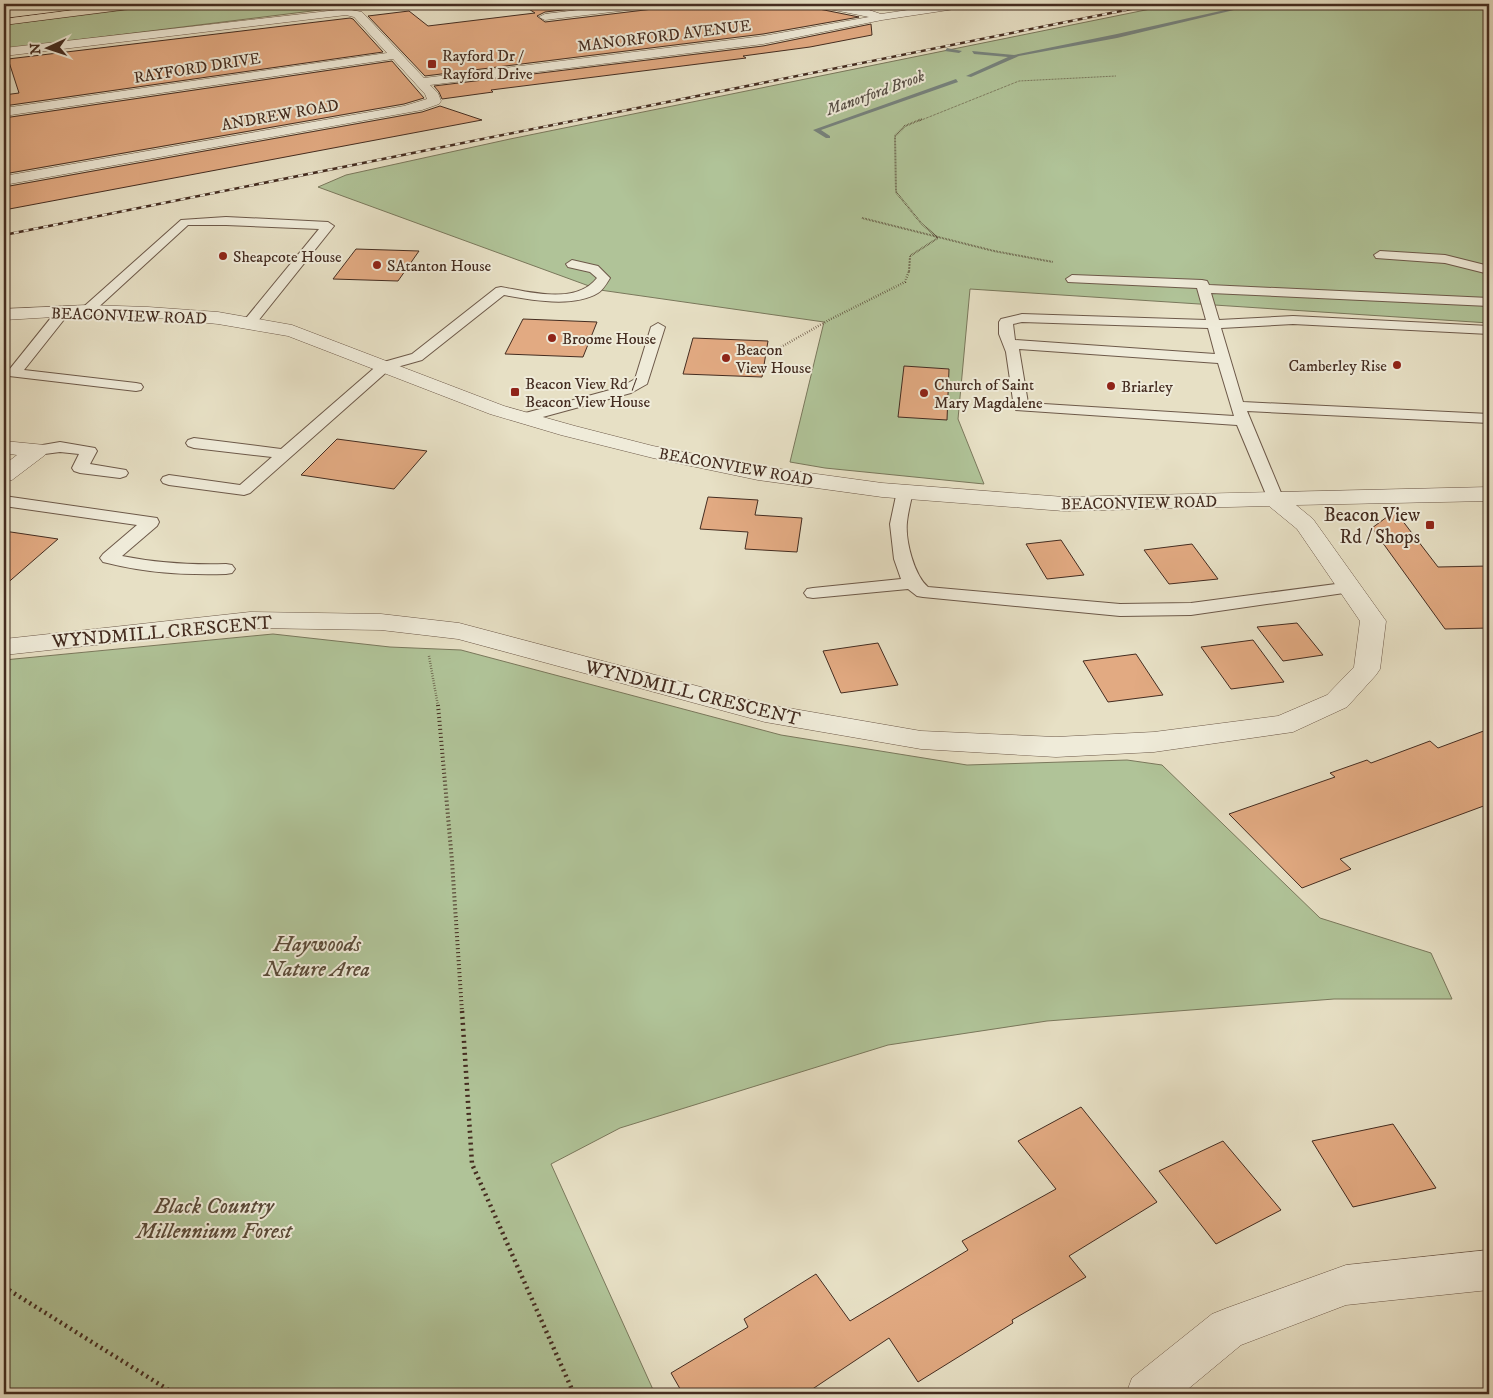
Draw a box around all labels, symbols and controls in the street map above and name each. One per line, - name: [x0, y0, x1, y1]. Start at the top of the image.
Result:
- street label: MANORFORD AVENUE: [576, 15, 752, 57]
- north arrow: [22, 22, 72, 72]
- text: N: [27, 42, 45, 55]
- place label: Rayford Dr / Rayford Drive: [442, 46, 533, 84]
- street label: RAYFORD DRIVE: [132, 48, 262, 88]
- marker: Rayford Dr / Rayford Drive: [426, 58, 438, 70]
- water label: Manorford Brook: [822, 66, 928, 120]
- street label: ANDREW ROAD: [220, 95, 341, 135]
- place label: Sheapcote House: [233, 247, 342, 267]
- marker: Sheapcote House: [217, 250, 229, 262]
- place label: SAtanton House: [387, 256, 492, 276]
- marker: SAtanton House: [371, 259, 383, 271]
- street label: BEACONVIEW ROAD: [50, 303, 208, 329]
- place label: Broome House: [562, 329, 657, 349]
- marker: Broome House: [546, 332, 558, 344]
- place label: Beacon View House: [735, 340, 811, 378]
- marker: Beacon View House: [720, 352, 732, 364]
- place label: Camberley Rise: [1288, 356, 1387, 376]
- marker: Camberley Rise: [1391, 359, 1403, 371]
- place label: Beacon View Rd / Beacon View House: [525, 374, 650, 412]
- place label: Church of Saint Mary Magdalene: [934, 375, 1043, 413]
- place label: Briarley: [1121, 377, 1173, 397]
- marker: Briarley: [1105, 380, 1117, 392]
- marker: Beacon View Rd / Beacon View House: [509, 386, 521, 398]
- marker: Church of Saint Mary Magdalene: [918, 387, 930, 399]
- street label: BEACONVIEW ROAD: [657, 444, 815, 490]
- street label: BEACONVIEW ROAD: [1061, 492, 1217, 514]
- place label: Beacon View Rd / Shops: [1324, 504, 1420, 549]
- marker: Beacon View Rd / Shops: [1424, 519, 1436, 531]
- street label: WYNDMILL CRESCENT: [50, 611, 274, 654]
- street label: WYNDMILL CRESCENT: [582, 655, 803, 731]
- park label: Haywoods Nature Area: [262, 931, 370, 983]
- park label: Black Country Millennium Forest: [134, 1193, 293, 1245]

